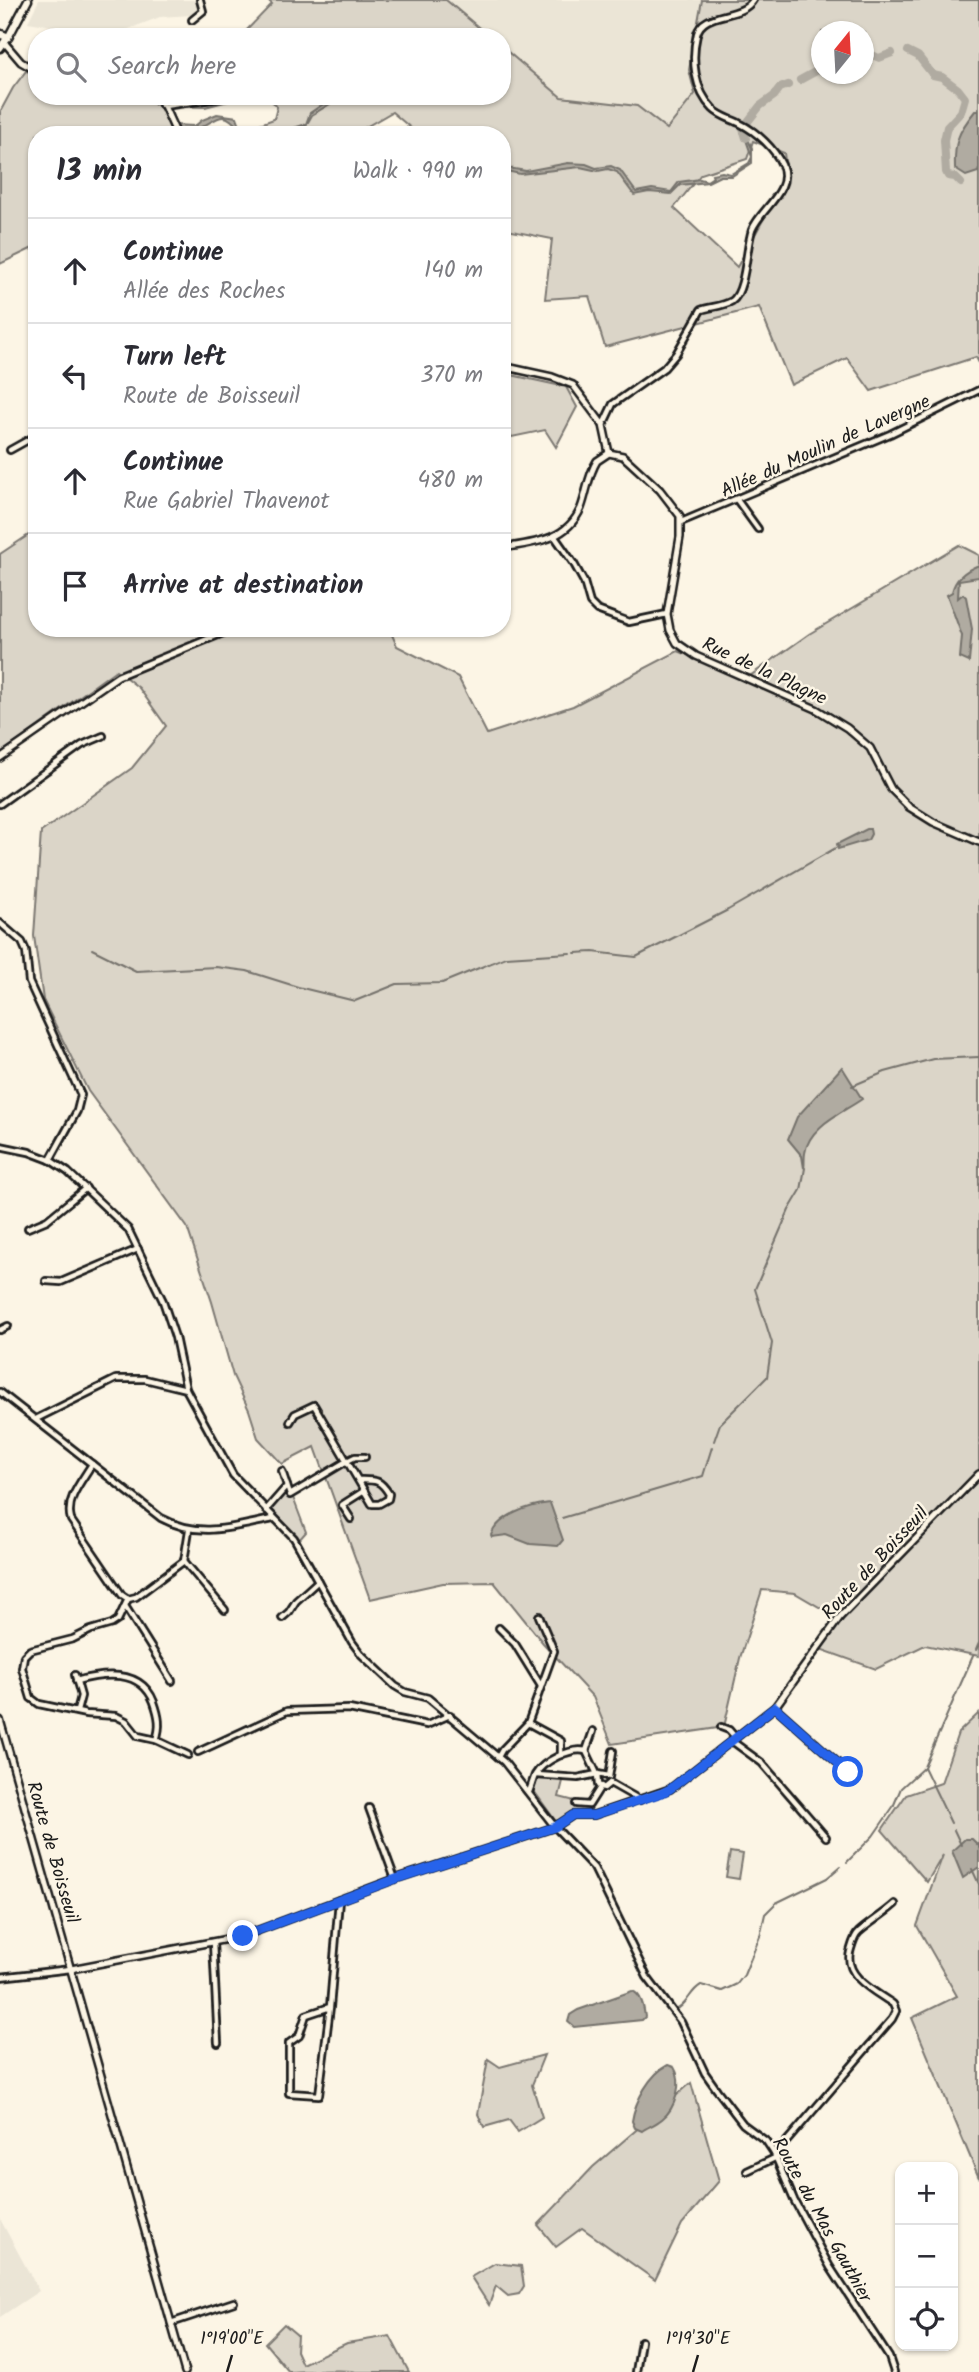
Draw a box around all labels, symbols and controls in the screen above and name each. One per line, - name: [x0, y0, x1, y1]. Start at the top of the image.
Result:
- north arrow: [811, 21, 874, 84]
- search box: [28, 28, 511, 105]
- text: Search here: [108, 46, 236, 88]
- icon: search: [52, 48, 90, 86]
- text: 13 min: [56, 148, 142, 196]
- text: Walk · 990 m: [352, 154, 483, 190]
- text: Continue: [123, 232, 224, 274]
- icon: ahead: [56, 252, 94, 290]
- text: 140 m: [424, 253, 483, 289]
- text: Allée des Roches: [123, 274, 285, 310]
- text: Turn left: [123, 337, 226, 379]
- icon: left: [56, 357, 94, 395]
- text: 370 m: [420, 358, 483, 394]
- text: Route de Boisseuil: [123, 379, 300, 415]
- street label: Allée du Moulin de Lavergne: [716, 387, 936, 507]
- text: Continue: [123, 442, 224, 484]
- icon: ahead: [56, 462, 94, 500]
- text: 480 m: [417, 463, 483, 499]
- text: Rue Gabriel Thavenot: [123, 484, 329, 520]
- text: Arrive at destination: [123, 565, 363, 607]
- icon: arrive: [56, 567, 94, 605]
- street label: Rue de la Plagne: [697, 630, 832, 714]
- street label: Route de Boisseuil: [815, 1499, 937, 1627]
- route start: [832, 1756, 863, 1787]
- street label: Route de Boisseuil: [17, 1778, 87, 1927]
- route end: [227, 1920, 258, 1951]
- street label: Route du Mas Gauthier: [763, 2132, 880, 2310]
- map controls: [895, 2162, 958, 2351]
- button: +: [895, 2162, 958, 2225]
- button: −: [895, 2225, 958, 2288]
- button: locate: [895, 2288, 958, 2351]
- text: 1°19'00"E: [200, 2325, 264, 2354]
- text: 1°19'30"E: [666, 2325, 731, 2354]

